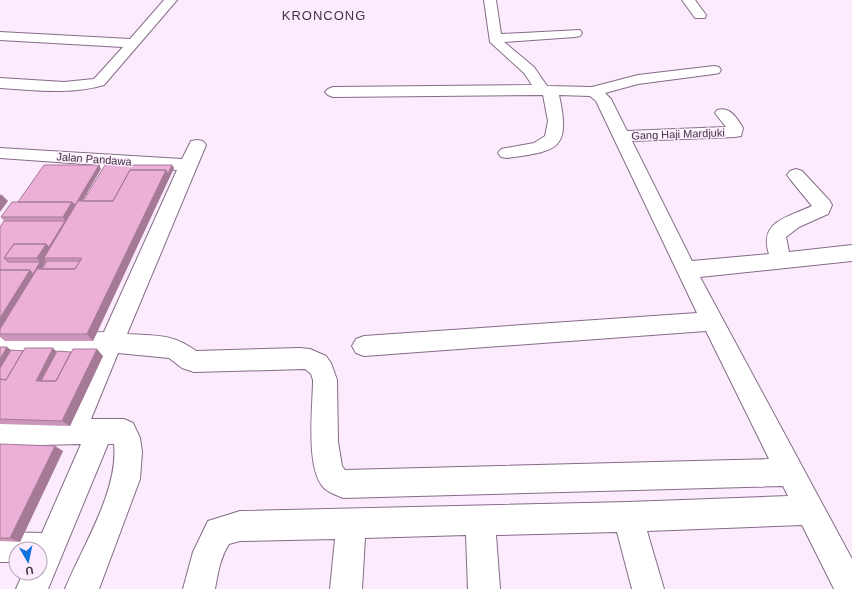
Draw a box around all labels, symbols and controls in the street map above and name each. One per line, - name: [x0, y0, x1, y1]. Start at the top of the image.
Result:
- district label: KRONCONG: [282, 8, 366, 23]
- street label: Gang Haji Mardjuki: [631, 126, 725, 142]
- street label: Jalan Pandawa: [56, 150, 133, 168]
- north arrow: [8, 541, 48, 581]
- text: U: [25, 564, 34, 577]

